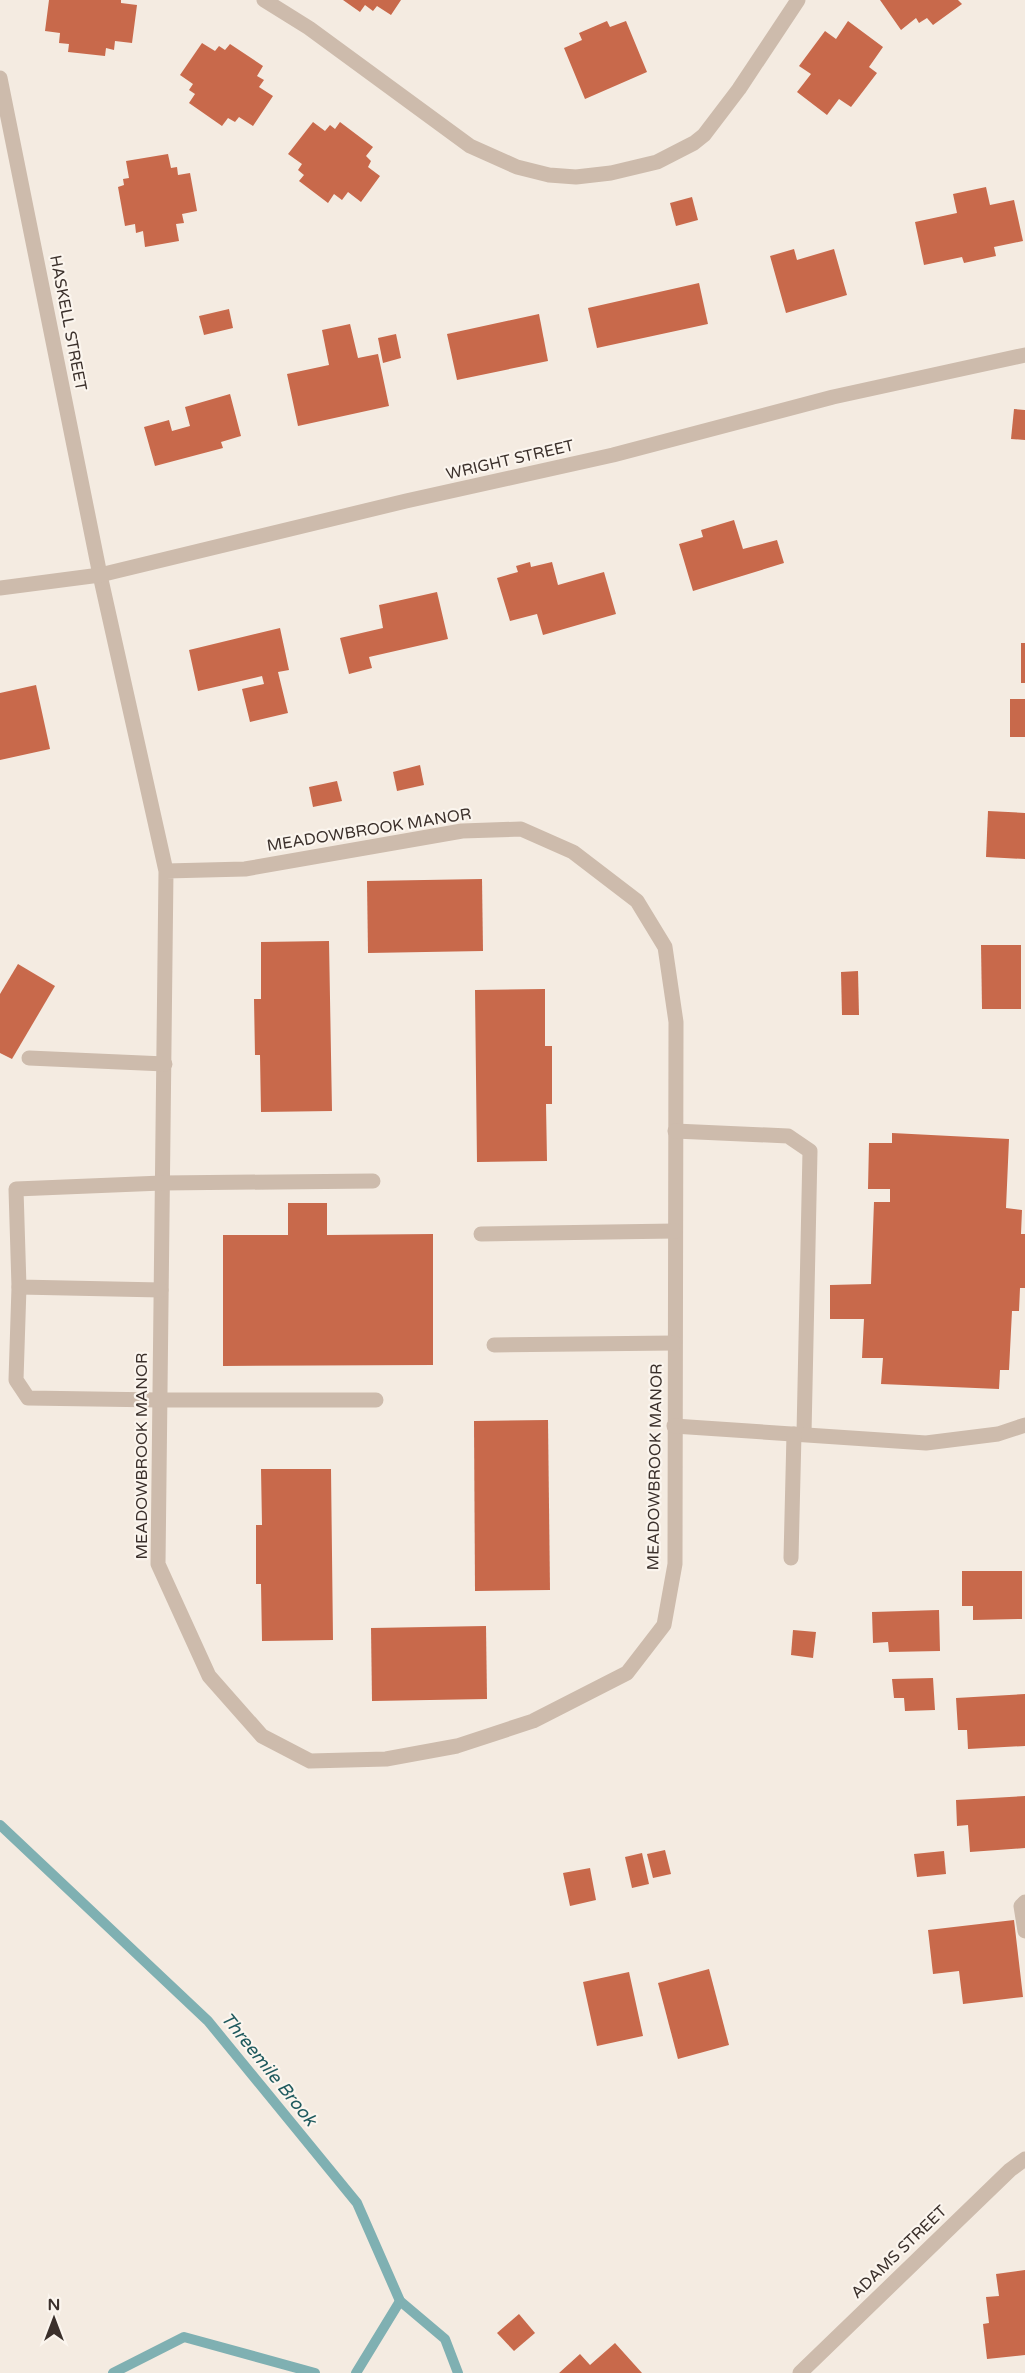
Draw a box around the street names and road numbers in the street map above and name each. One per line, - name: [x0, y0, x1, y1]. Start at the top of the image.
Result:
- street label: HASKELL STREET: [45, 253, 91, 393]
- street label: WRIGHT STREET: [444, 435, 576, 484]
- street label: MEADOWBROOK MANOR: [265, 804, 473, 856]
- street label: MEADOWBROOK MANOR: [132, 1353, 152, 1559]
- street label: MEADOWBROOK MANOR: [643, 1363, 667, 1571]
- street label: ADAMS STREET: [847, 2201, 951, 2303]

